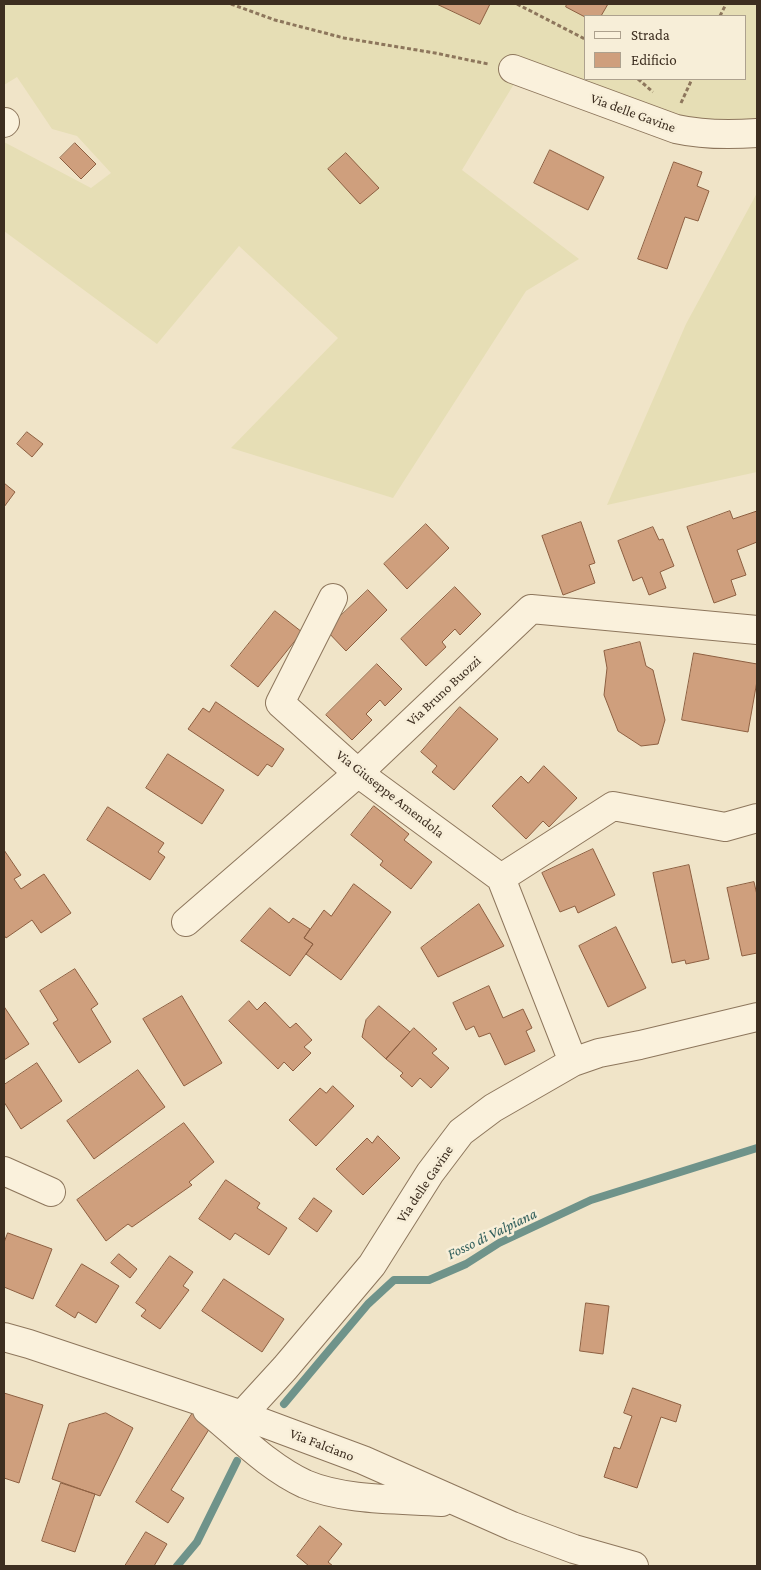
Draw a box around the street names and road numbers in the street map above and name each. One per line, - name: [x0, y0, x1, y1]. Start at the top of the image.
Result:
- street label: Via delle Gavine: [588, 90, 678, 136]
- street label: Via Bruno Buozzi: [403, 652, 485, 730]
- street label: Via Giuseppe Amendola: [332, 746, 448, 842]
- street label: Via delle Gavine: [393, 1142, 457, 1226]
- street label: Via Falciano: [287, 1425, 357, 1465]

